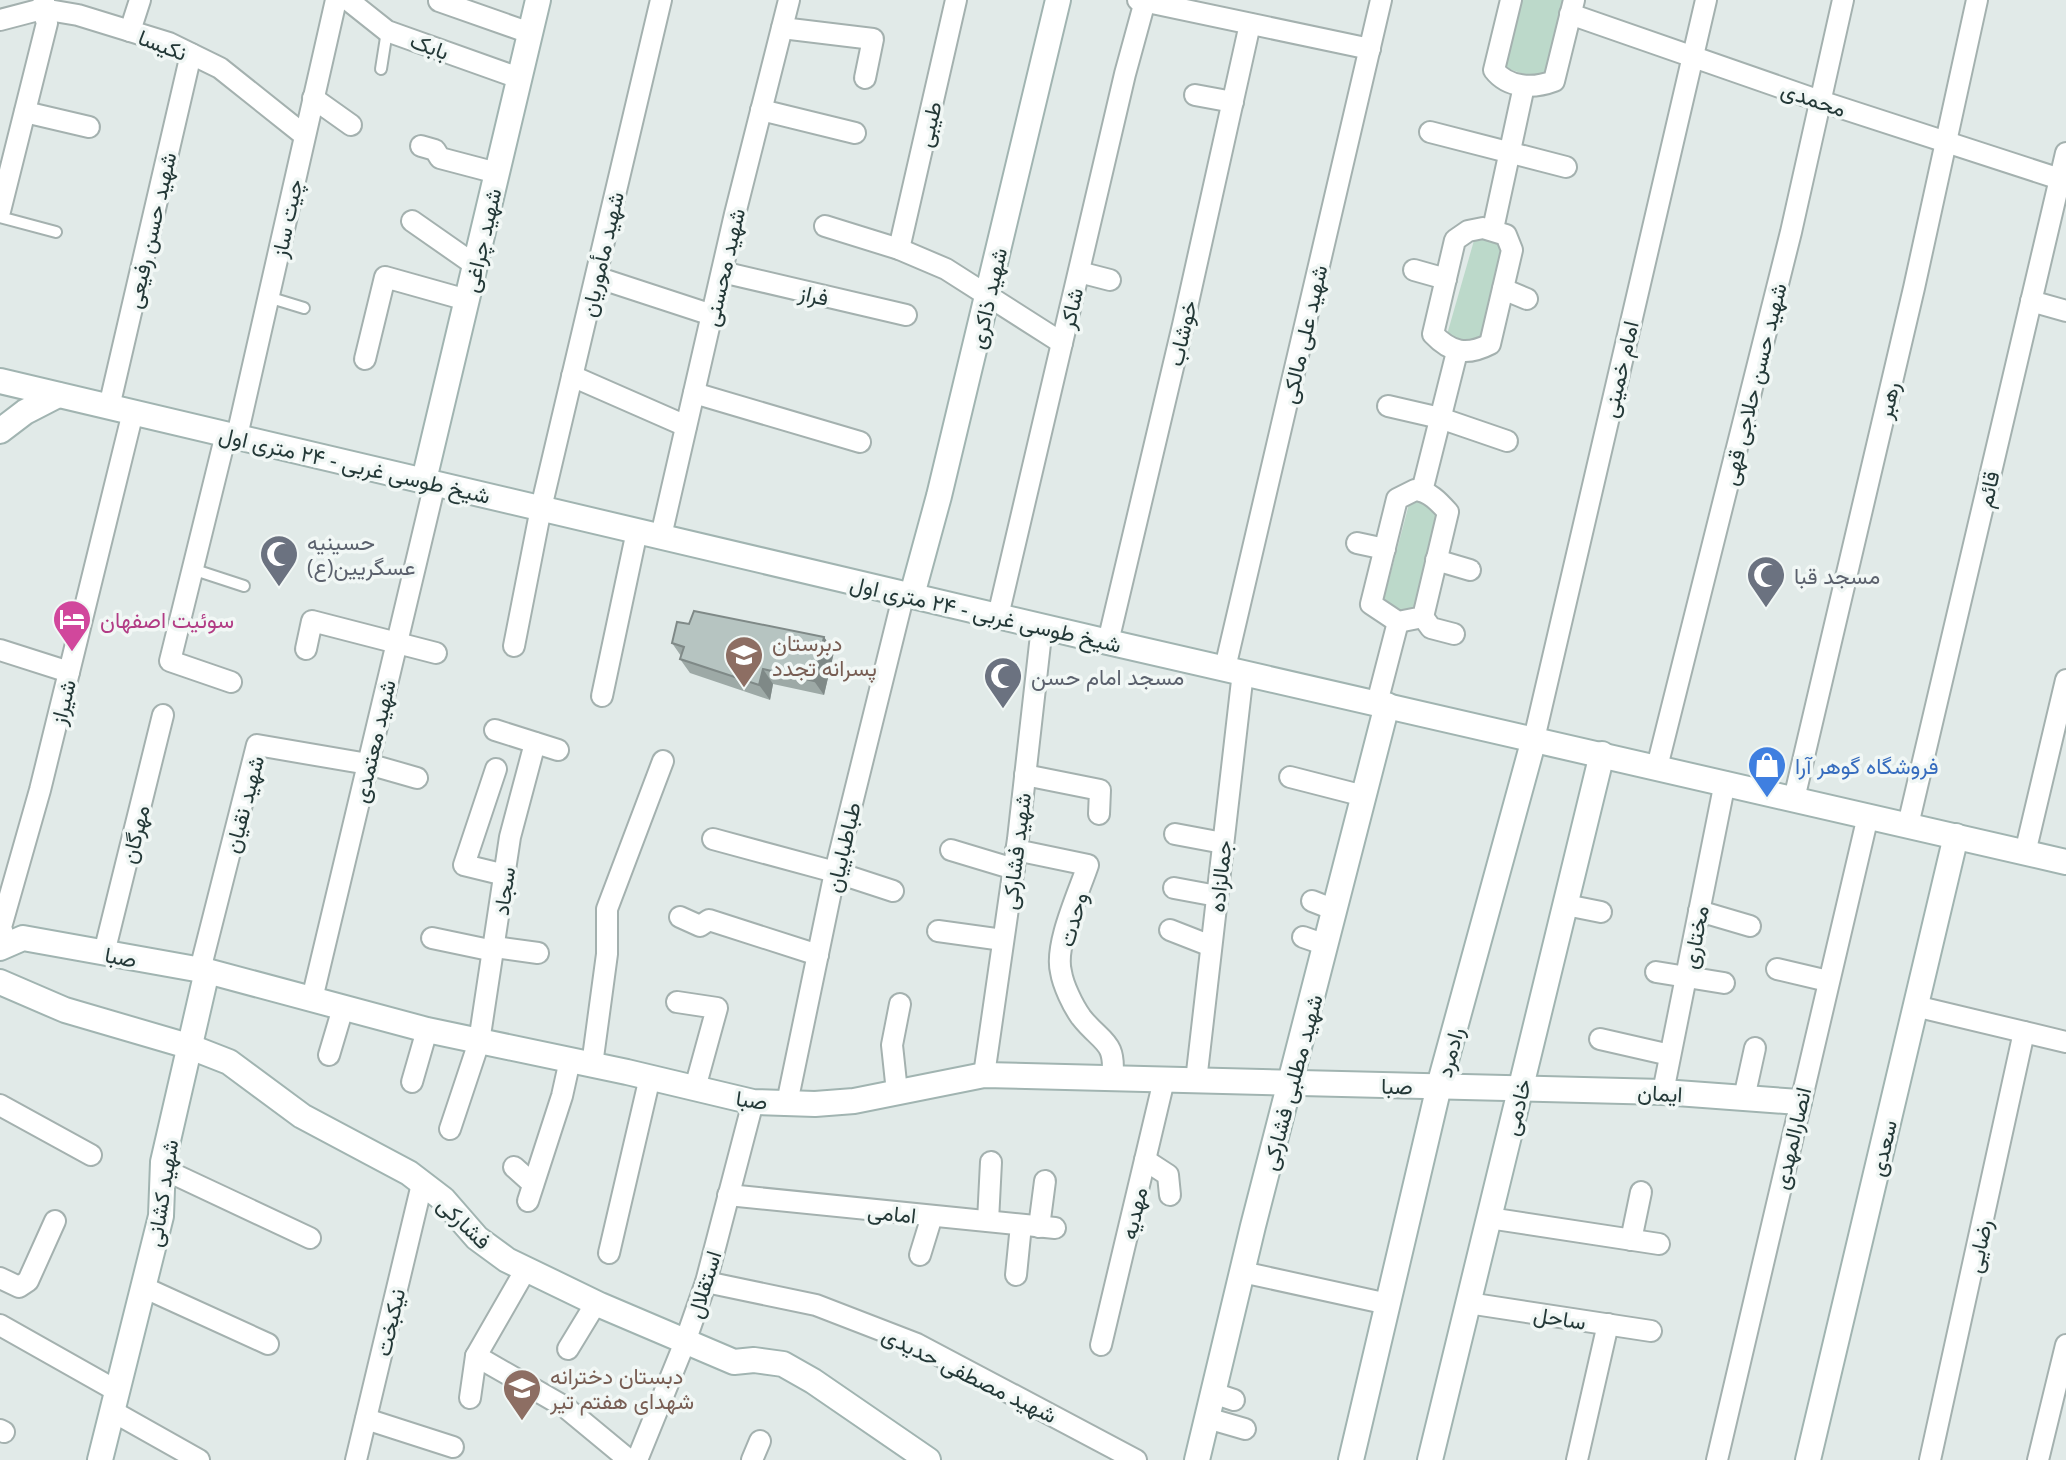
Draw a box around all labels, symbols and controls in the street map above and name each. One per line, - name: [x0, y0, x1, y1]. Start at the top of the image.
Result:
- street label: نکیسا: [134, 21, 192, 67]
- street label: بابک: [406, 24, 454, 66]
- street label: محمدی: [1778, 73, 1850, 123]
- street label: طیبی: [908, 98, 948, 150]
- street label: شهید حسن رفیعی: [117, 149, 183, 311]
- street label: چیت ساز: [263, 176, 310, 261]
- street label: شهید چراغی: [454, 185, 509, 295]
- street label: شهید مأموریان: [572, 188, 630, 320]
- street label: شهید محسنی: [695, 205, 751, 329]
- street label: شهید ذاکری: [961, 244, 1013, 352]
- street label: شهید علی مالکی: [1272, 262, 1334, 406]
- street label: فراز: [795, 276, 832, 312]
- street label: شهید حسن حلاجی قهی: [1713, 280, 1793, 488]
- street label: شاکر: [1051, 284, 1089, 333]
- street label: خوشاب: [1159, 297, 1203, 369]
- street label: امام خمینی: [1593, 318, 1646, 421]
- street label: رهبر: [1868, 378, 1906, 422]
- street label: شیخ طوسی غربی - ۲۴ متری اول: [216, 418, 494, 511]
- street label: قائم: [1968, 468, 2007, 510]
- place label: حسینیه عسگریین(ع): [307, 526, 416, 582]
- mosque icon: حسینیه عسگریین(ع): [258, 533, 300, 588]
- mosque icon: مسجد قبا: [1745, 554, 1787, 609]
- place label: مسجد قبا: [1794, 560, 1880, 590]
- street label: شیخ طوسی غربی - ۲۴ متری اول: [847, 567, 1125, 660]
- hotel icon: سوئیت اصفهان: [51, 598, 93, 653]
- place label: سوئیت اصفهان: [100, 604, 234, 634]
- place label: دبرستان پسرانه تجدد: [772, 627, 877, 683]
- school or university icon: دبرستان پسرانه تجدد: [723, 634, 765, 689]
- mosque icon: مسجد امام حسن: [982, 655, 1024, 710]
- place label: مسجد امام حسن: [1031, 661, 1184, 692]
- street label: شیراز: [42, 676, 82, 729]
- street label: شهید معتمدی: [344, 676, 402, 806]
- shop icon: فروشگاه گوهر آرا: [1746, 744, 1788, 799]
- place label: فروشگاه گوهر آرا: [1795, 750, 1939, 780]
- street label: شهید نقیان: [216, 752, 270, 856]
- street label: شهید فشارکی: [993, 791, 1037, 911]
- street label: طباطباییان: [817, 799, 867, 895]
- street label: مهرگان: [112, 801, 156, 867]
- street label: جمالزاده: [1200, 838, 1238, 914]
- street label: سجاد: [485, 865, 521, 917]
- street label: وحدت: [1050, 888, 1094, 950]
- street label: مختاری: [1673, 903, 1715, 971]
- street label: صبا: [103, 938, 139, 974]
- street label: شهید مطلبی فشارکی: [1253, 991, 1329, 1173]
- street label: رادمرد: [1428, 1024, 1470, 1080]
- street label: صبا: [1381, 1070, 1413, 1100]
- street label: خادمی: [1494, 1075, 1538, 1139]
- street label: ایمان: [1637, 1076, 1683, 1108]
- street label: صبا: [734, 1082, 770, 1116]
- street label: انصارالمهدی: [1765, 1084, 1817, 1192]
- street label: سعدی: [1861, 1117, 1903, 1179]
- street label: شهید کشانی: [138, 1137, 184, 1249]
- street label: مهدیه: [1112, 1184, 1154, 1242]
- street label: فشارکی: [432, 1189, 498, 1255]
- street label: امامی: [866, 1195, 918, 1229]
- street label: رضایی: [1958, 1216, 1998, 1276]
- street label: استقلال: [679, 1247, 727, 1321]
- street label: نیکبخت: [367, 1285, 411, 1359]
- street label: ساحل: [1532, 1298, 1588, 1336]
- street label: شهید مصطفی حدیدی: [878, 1319, 1062, 1429]
- place label: دبستان دخترانه شهدای هفتم تیر: [549, 1360, 694, 1416]
- school or university icon: دبستان دخترانه شهدای هفتم تیر: [501, 1367, 543, 1422]

